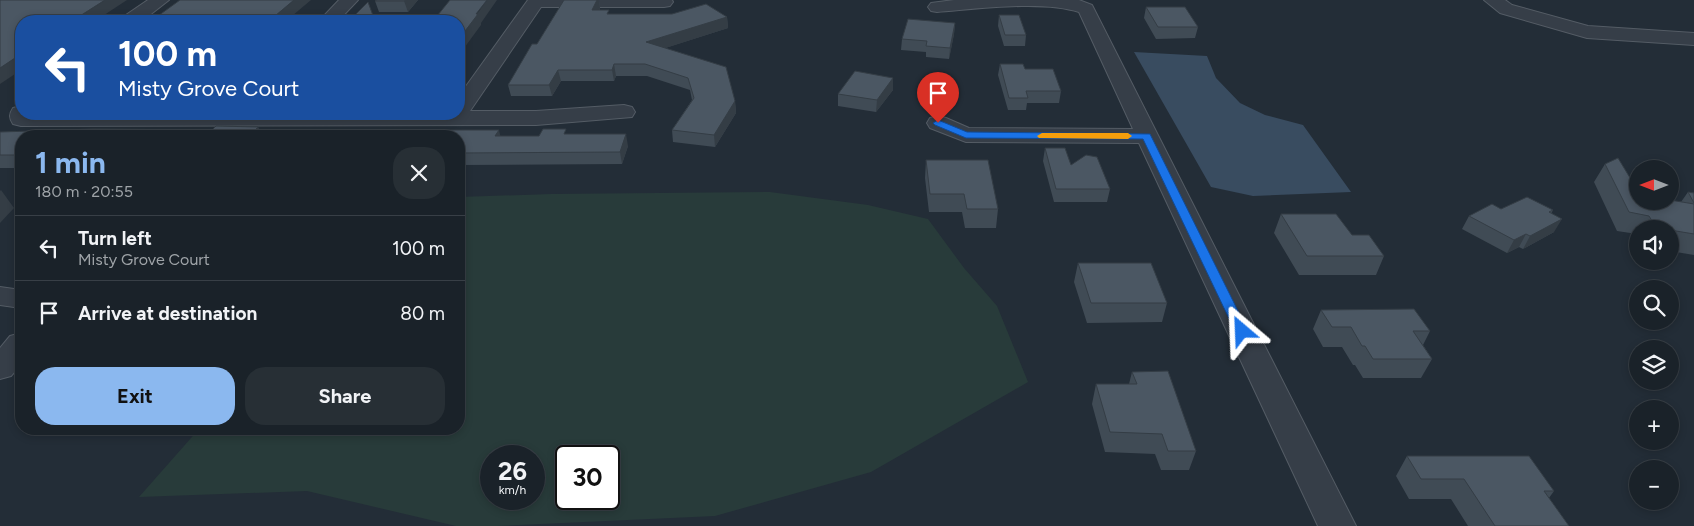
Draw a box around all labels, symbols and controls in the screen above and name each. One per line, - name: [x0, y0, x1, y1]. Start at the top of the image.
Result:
- text: 100 m: [118, 33, 217, 75]
- icon: left: [35, 35, 100, 100]
- pin: [917, 72, 959, 123]
- text: Misty Grove Court: [118, 75, 299, 102]
- icon: arrive: [924, 79, 952, 107]
- text: 1 min: [35, 144, 106, 181]
- button: close: [393, 147, 445, 199]
- north arrow: [1629, 160, 1679, 210]
- map controls: [1629, 160, 1679, 510]
- text: 180 m · 20:55: [35, 182, 133, 201]
- button: sound: [1629, 220, 1679, 270]
- text: Turn left: [78, 227, 152, 250]
- icon: left: [35, 234, 63, 262]
- text: 100 m: [392, 237, 445, 260]
- text: Misty Grove Court: [78, 250, 210, 269]
- button: search: [1629, 280, 1679, 330]
- icon: arrive: [35, 299, 63, 327]
- text: Arrive at destination: [78, 302, 257, 325]
- text: 80 m: [400, 302, 445, 325]
- position arrow: [1215, 304, 1267, 356]
- button: layers: [1629, 340, 1679, 390]
- button: Exit: [35, 367, 235, 425]
- button: Share: [245, 367, 445, 425]
- button: +: [1629, 400, 1679, 450]
- speed limit sign: 30: [555, 445, 620, 510]
- text: 26: [498, 456, 527, 486]
- button: −: [1629, 460, 1679, 510]
- text: km/h: [499, 483, 526, 497]

